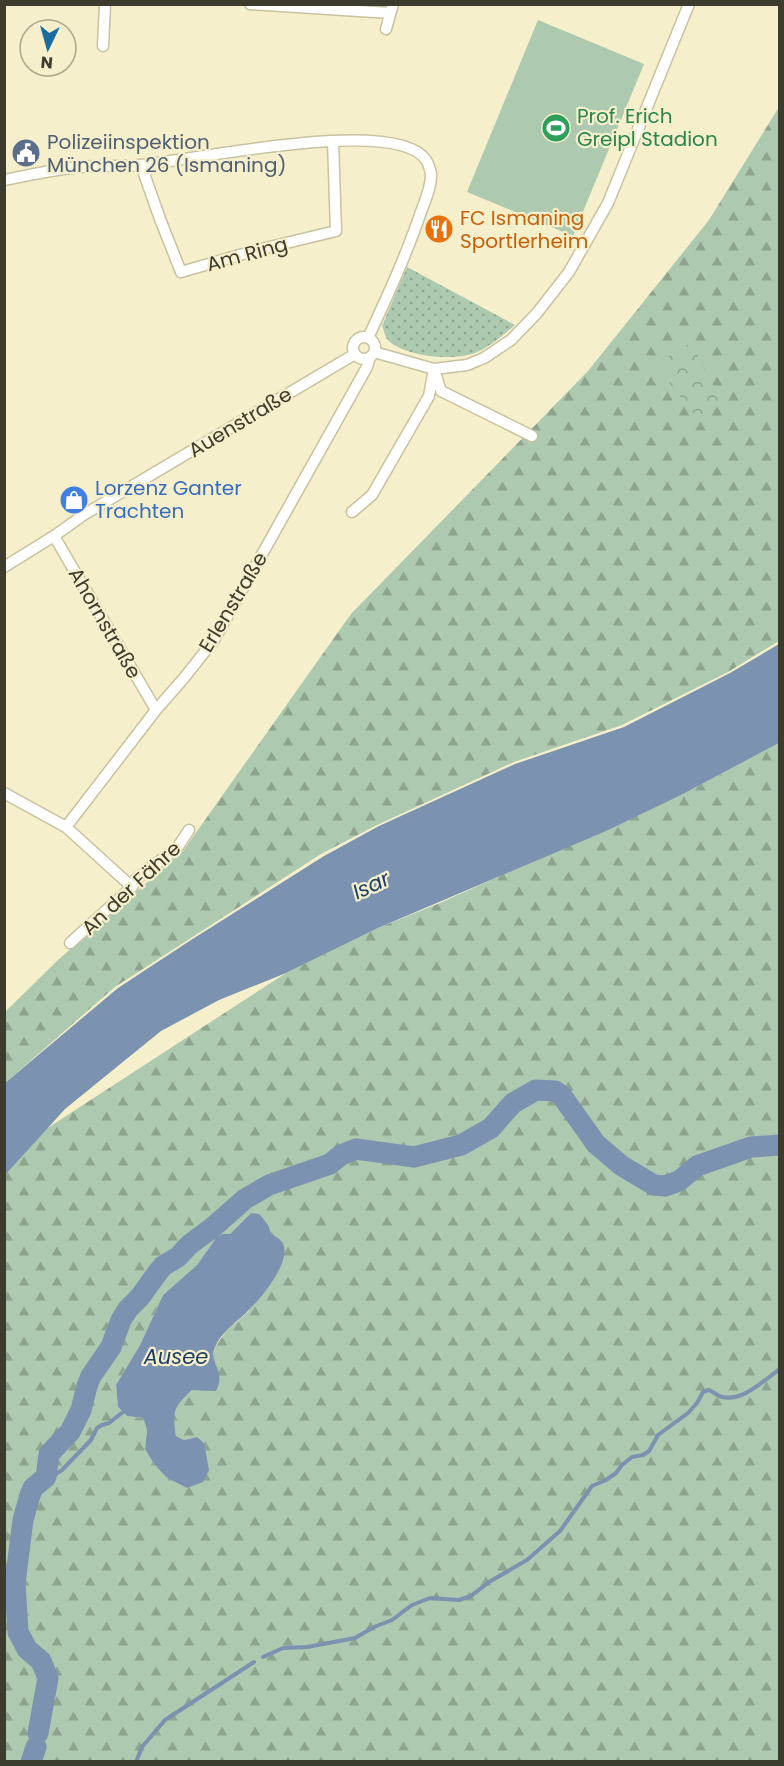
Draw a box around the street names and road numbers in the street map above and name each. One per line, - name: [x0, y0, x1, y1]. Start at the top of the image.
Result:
- street label: Am Ring: [203, 230, 291, 278]
- street label: Auenstraße: [183, 380, 297, 464]
- street label: Erlenstraße: [192, 547, 274, 657]
- street label: Ahornstraße: [62, 562, 148, 684]
- street label: An der Fähre: [75, 835, 187, 941]

